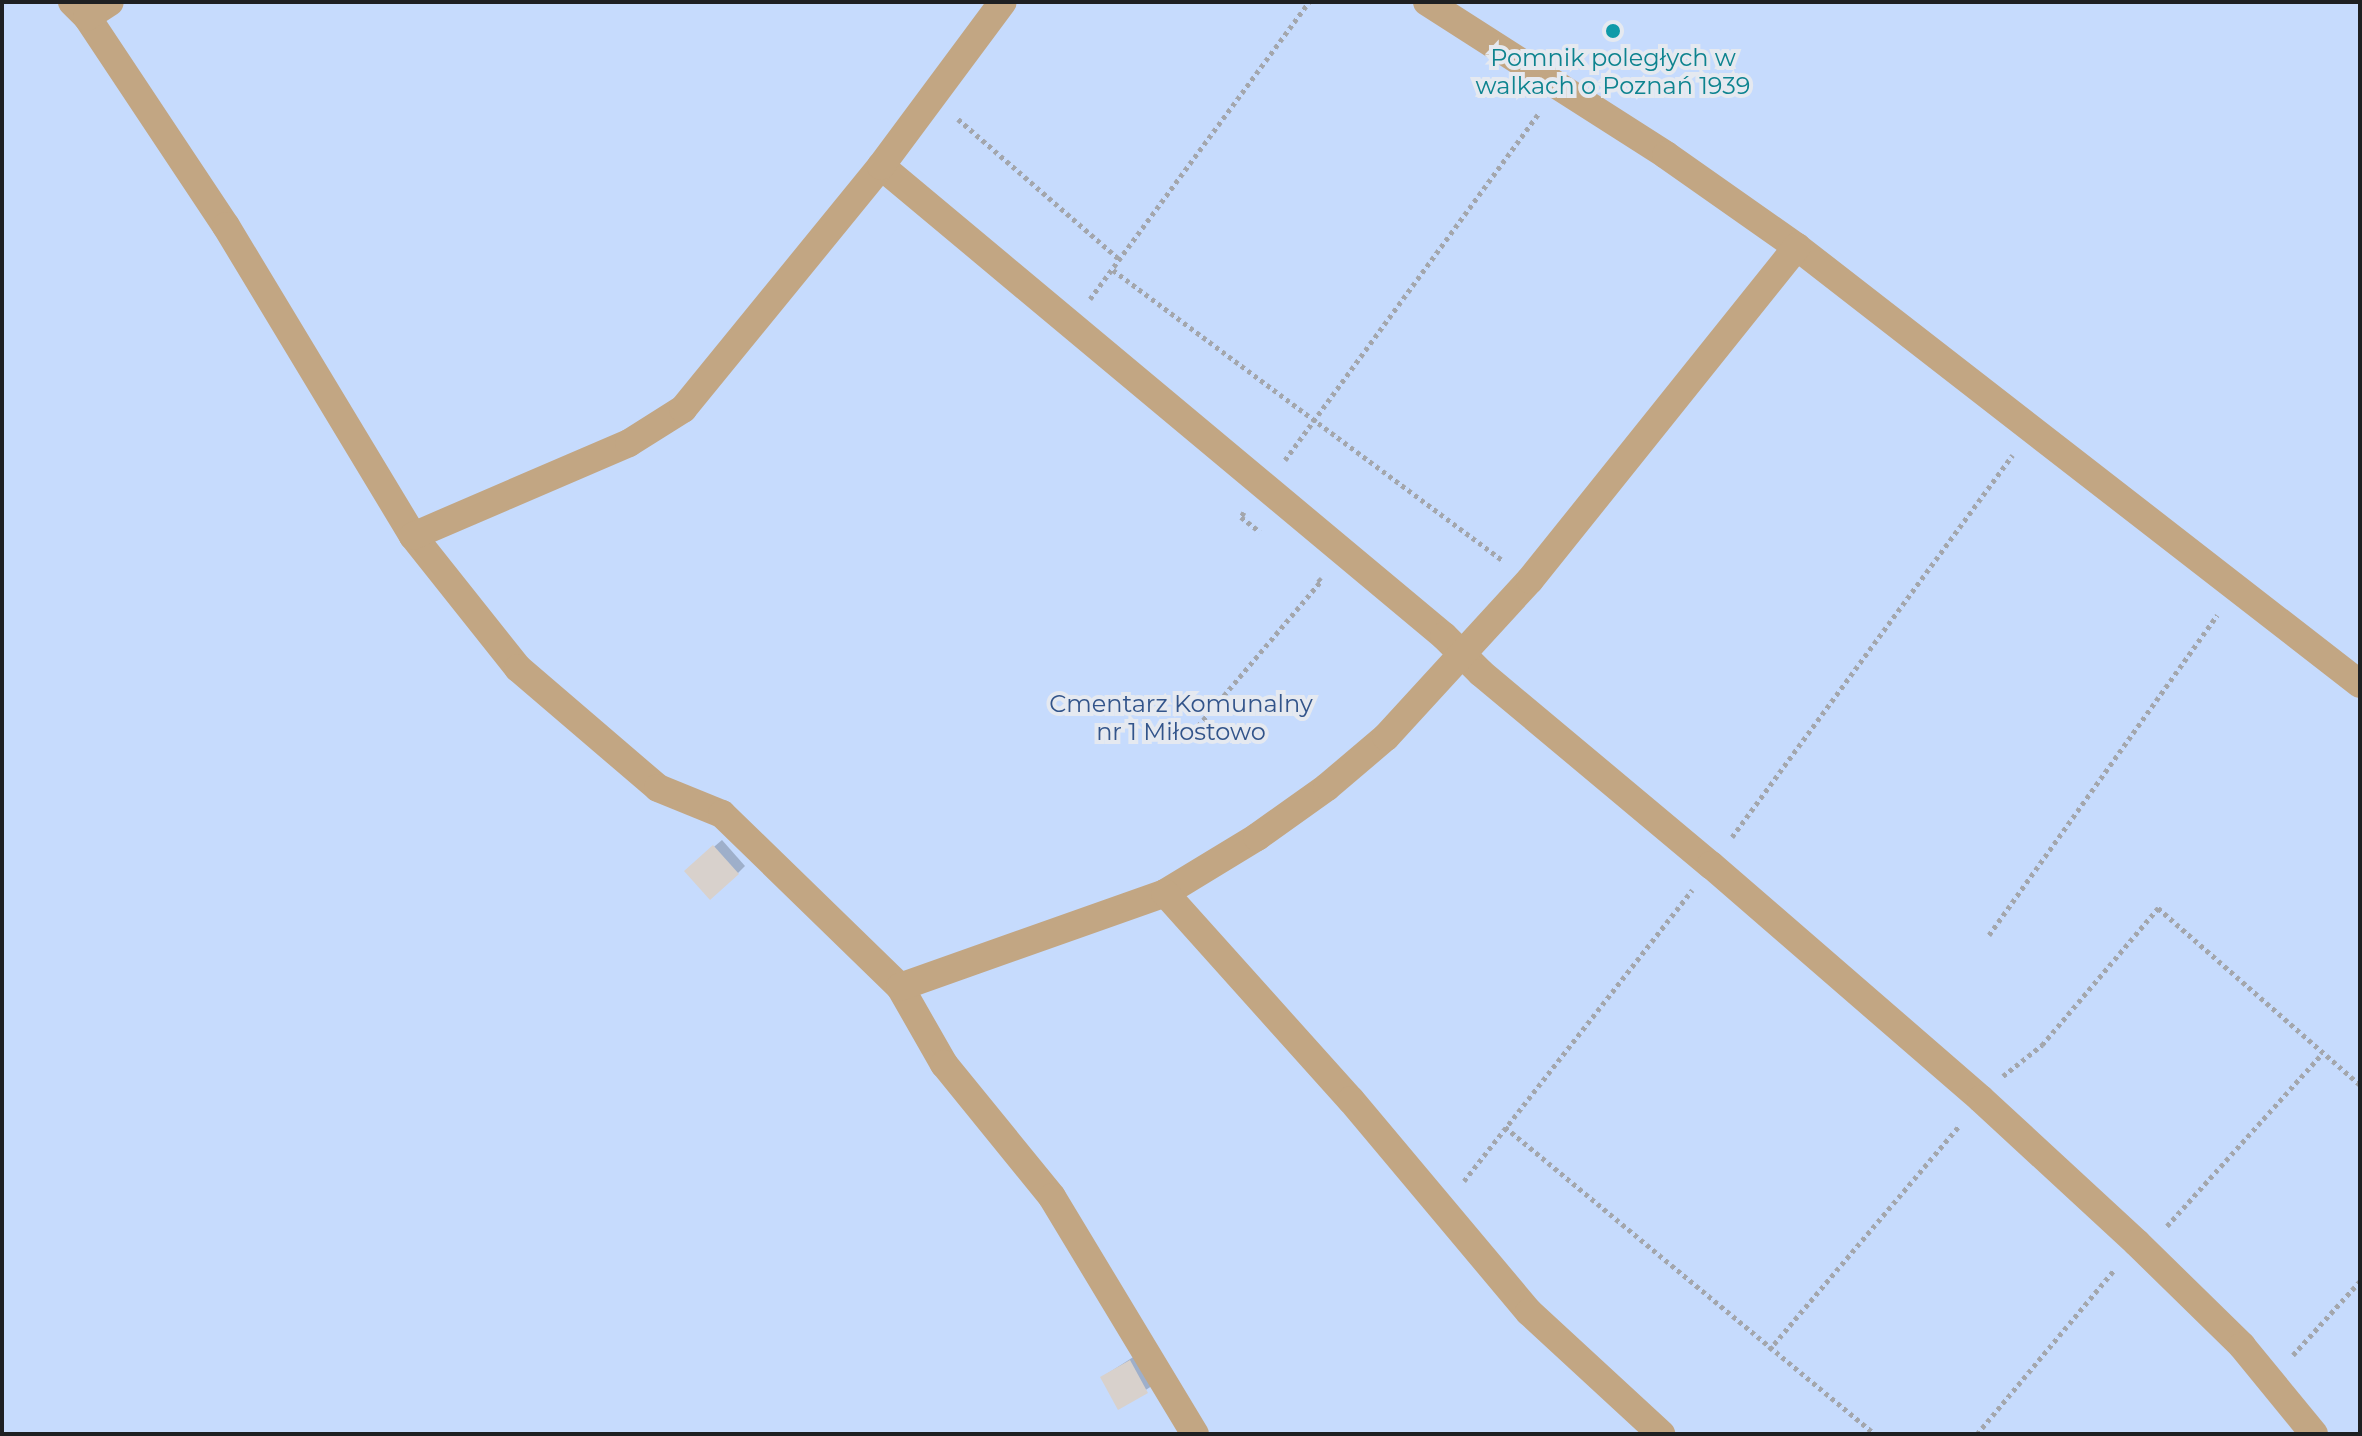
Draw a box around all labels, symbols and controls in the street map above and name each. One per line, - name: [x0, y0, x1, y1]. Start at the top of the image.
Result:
- marker: Pomnik poległych w walkach o Poznań 1939: [1604, 22, 1622, 40]
- place label: Pomnik poległych w walkach o Poznań 1939: [1476, 44, 1750, 100]
- park label: Cmentarz Komunalny nr 1 Miłostowo: [1049, 690, 1313, 746]

